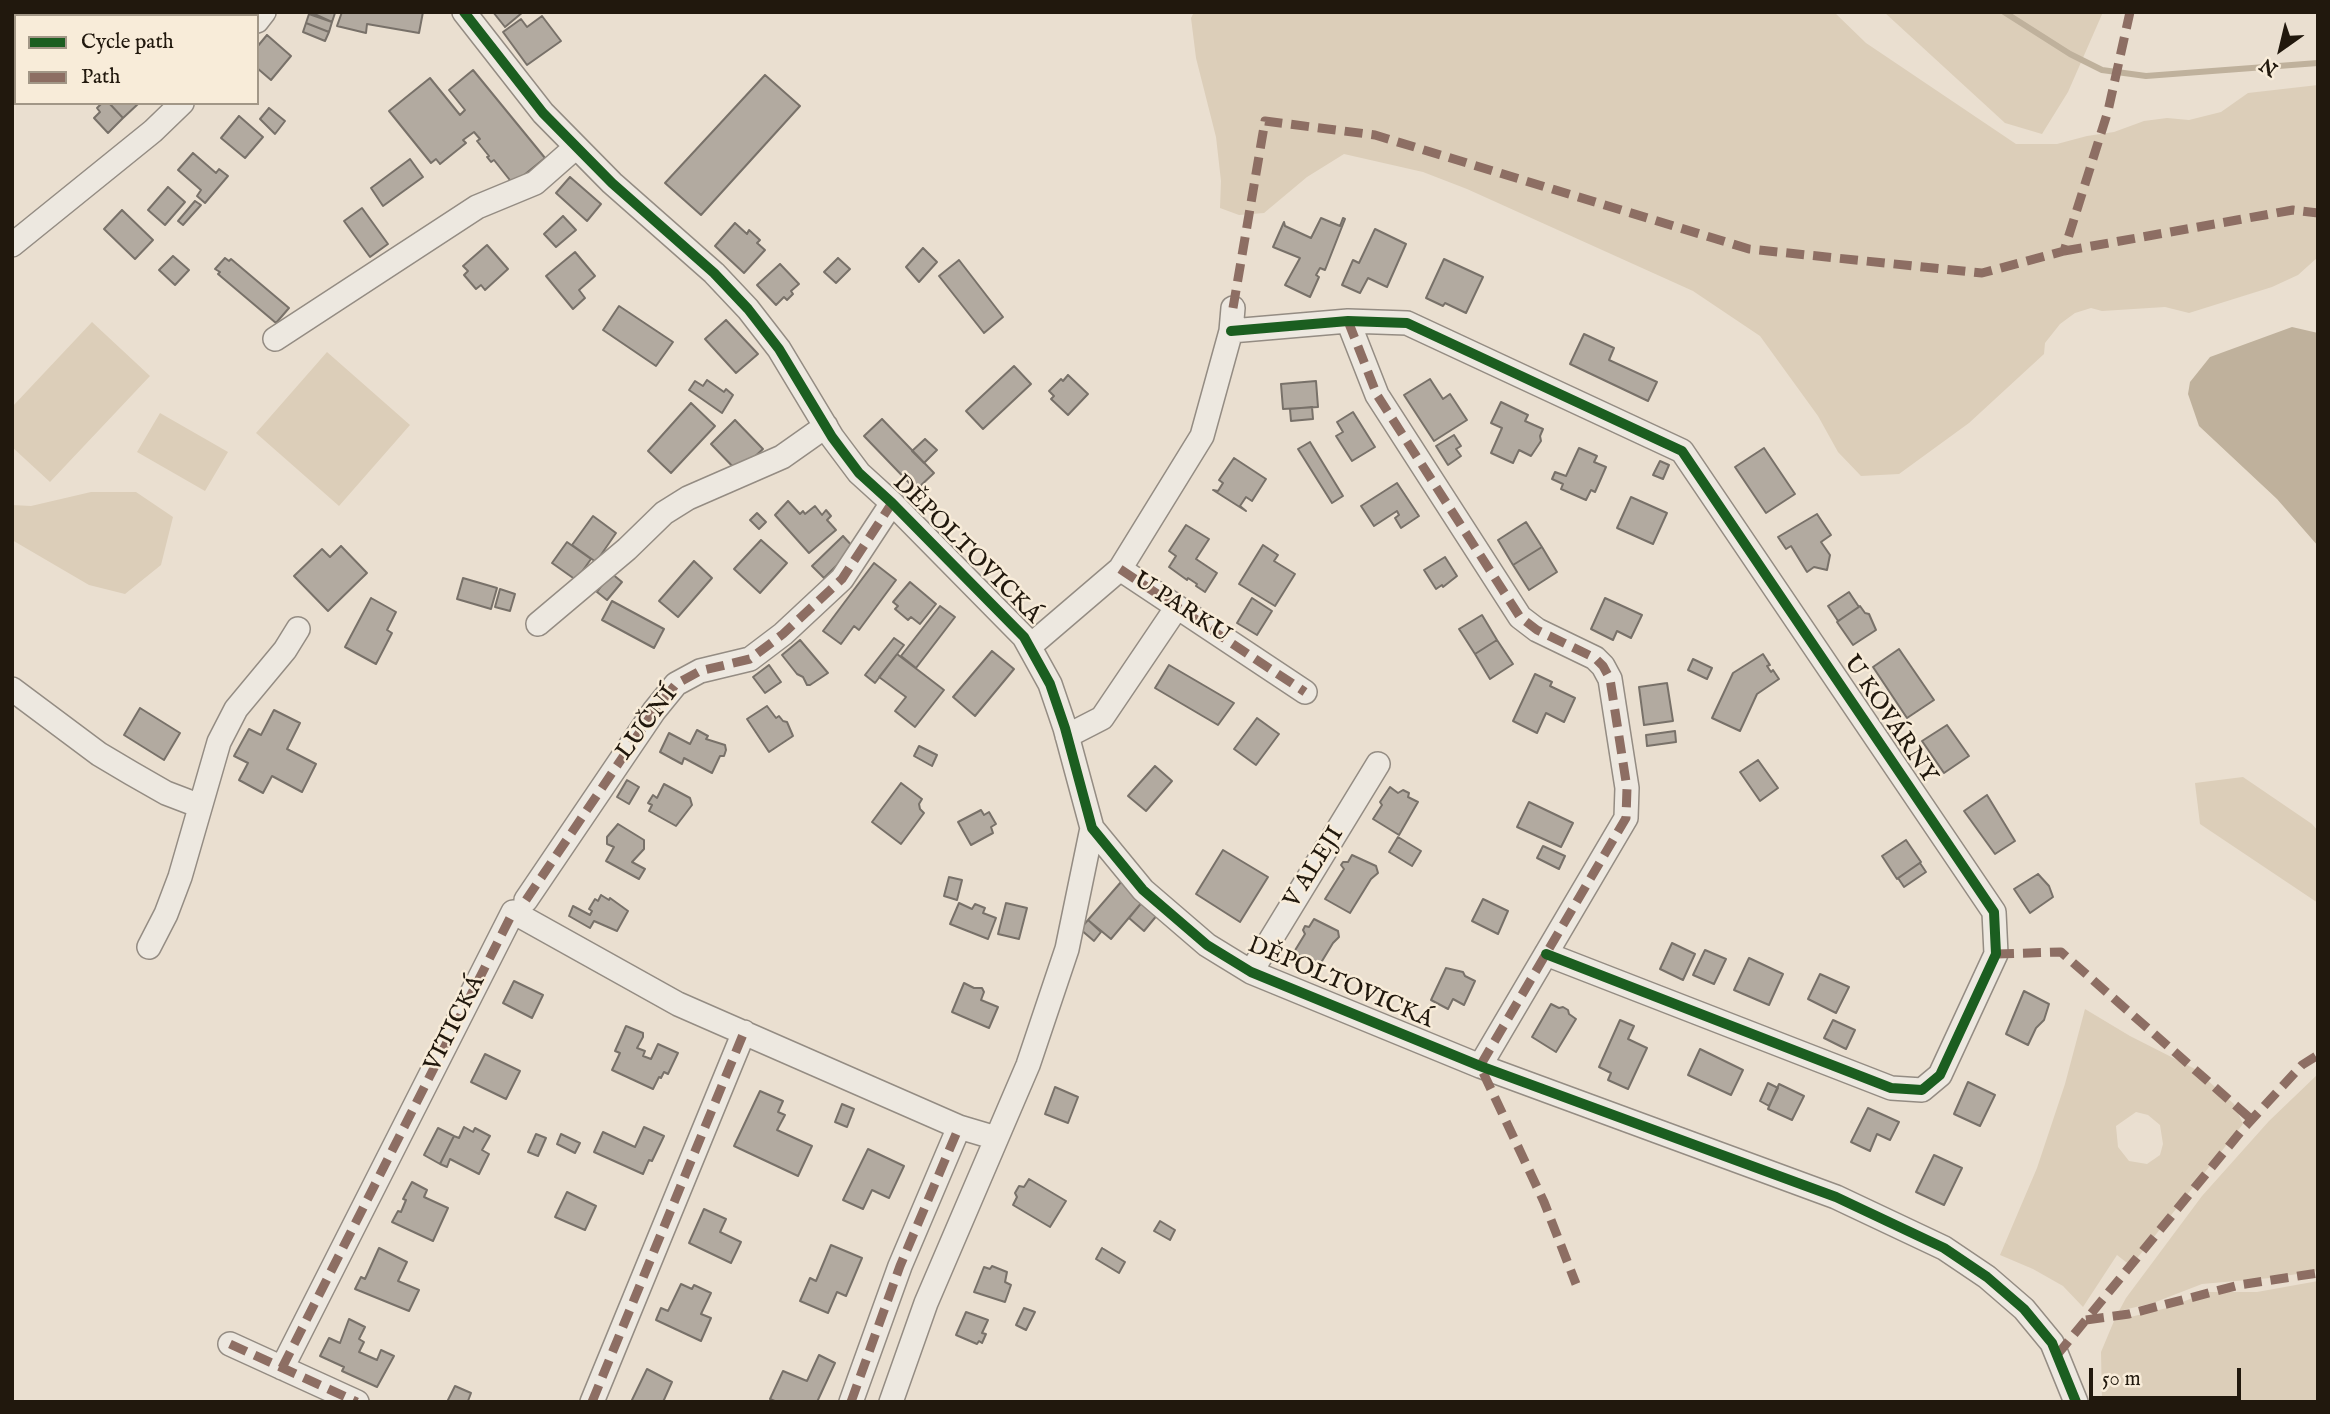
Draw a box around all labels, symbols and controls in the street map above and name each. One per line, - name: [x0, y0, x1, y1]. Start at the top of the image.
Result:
- legend: [14, 14, 259, 105]
- north arrow: [2246, 14, 2316, 84]
- text: Cycle path: [81, 29, 174, 56]
- text: N: [2256, 52, 2283, 81]
- text: Path: [81, 64, 120, 91]
- street label: DĚPOLTOVICKÁ: [886, 470, 1046, 630]
- street label: U PARKU: [1127, 567, 1235, 651]
- street label: U KOVÁRNY: [1836, 651, 1942, 789]
- street label: LUČNÍ: [611, 681, 685, 767]
- street label: V ALEJI: [1279, 822, 1351, 914]
- street label: DĚPOLTOVICKÁ: [1243, 932, 1437, 1036]
- street label: VITICKÁ: [419, 971, 493, 1077]
- scale bar: [2092, 1354, 2244, 1398]
- text: 50 m: [2102, 1366, 2141, 1393]

